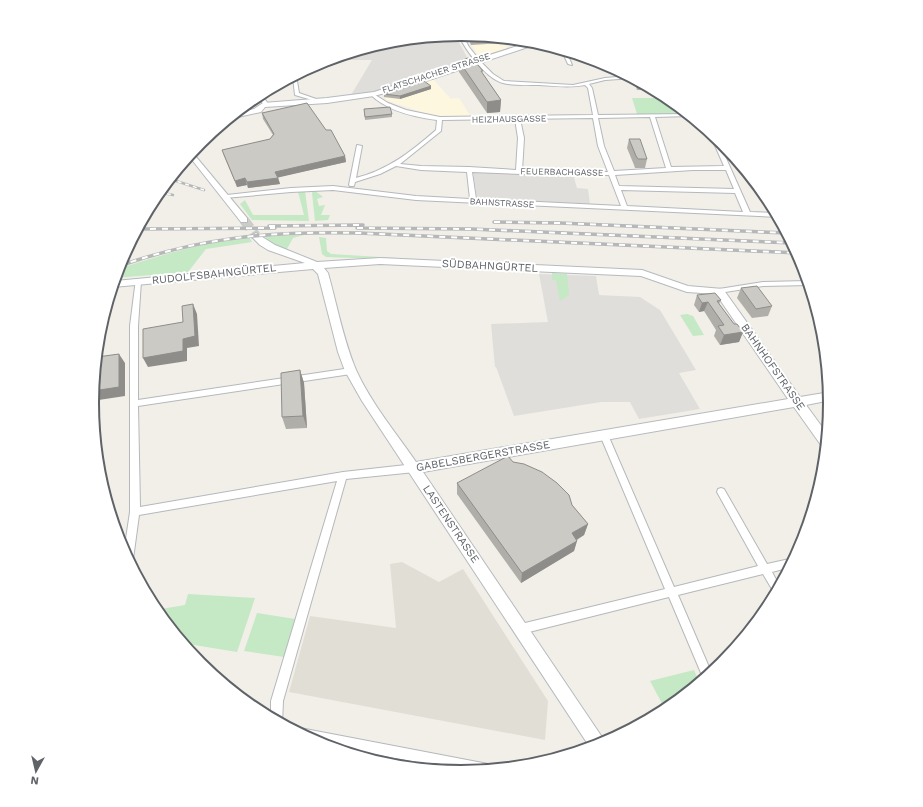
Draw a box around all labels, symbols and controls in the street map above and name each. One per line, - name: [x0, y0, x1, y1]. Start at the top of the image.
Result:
- street label: FLATSCHACHER STRASSE: [381, 51, 492, 95]
- street label: HEIZHAUSGASSE: [471, 113, 547, 125]
- street label: FEUERBACHGASSE: [520, 166, 604, 178]
- street label: BAHNSTRASSE: [469, 196, 535, 210]
- street label: SÜDBAHNGÜRTEL: [442, 256, 539, 275]
- street label: RUDOLFSBAHNGÜRTEL: [151, 260, 277, 287]
- street label: BAHNHOFSTRASSE: [738, 321, 808, 413]
- street label: GABELSBERGERSTRASSE: [415, 438, 551, 474]
- street label: LASTENSTRASSE: [420, 483, 482, 565]
- north arrow: [16, 751, 56, 791]
- text: N: [30, 773, 40, 787]

